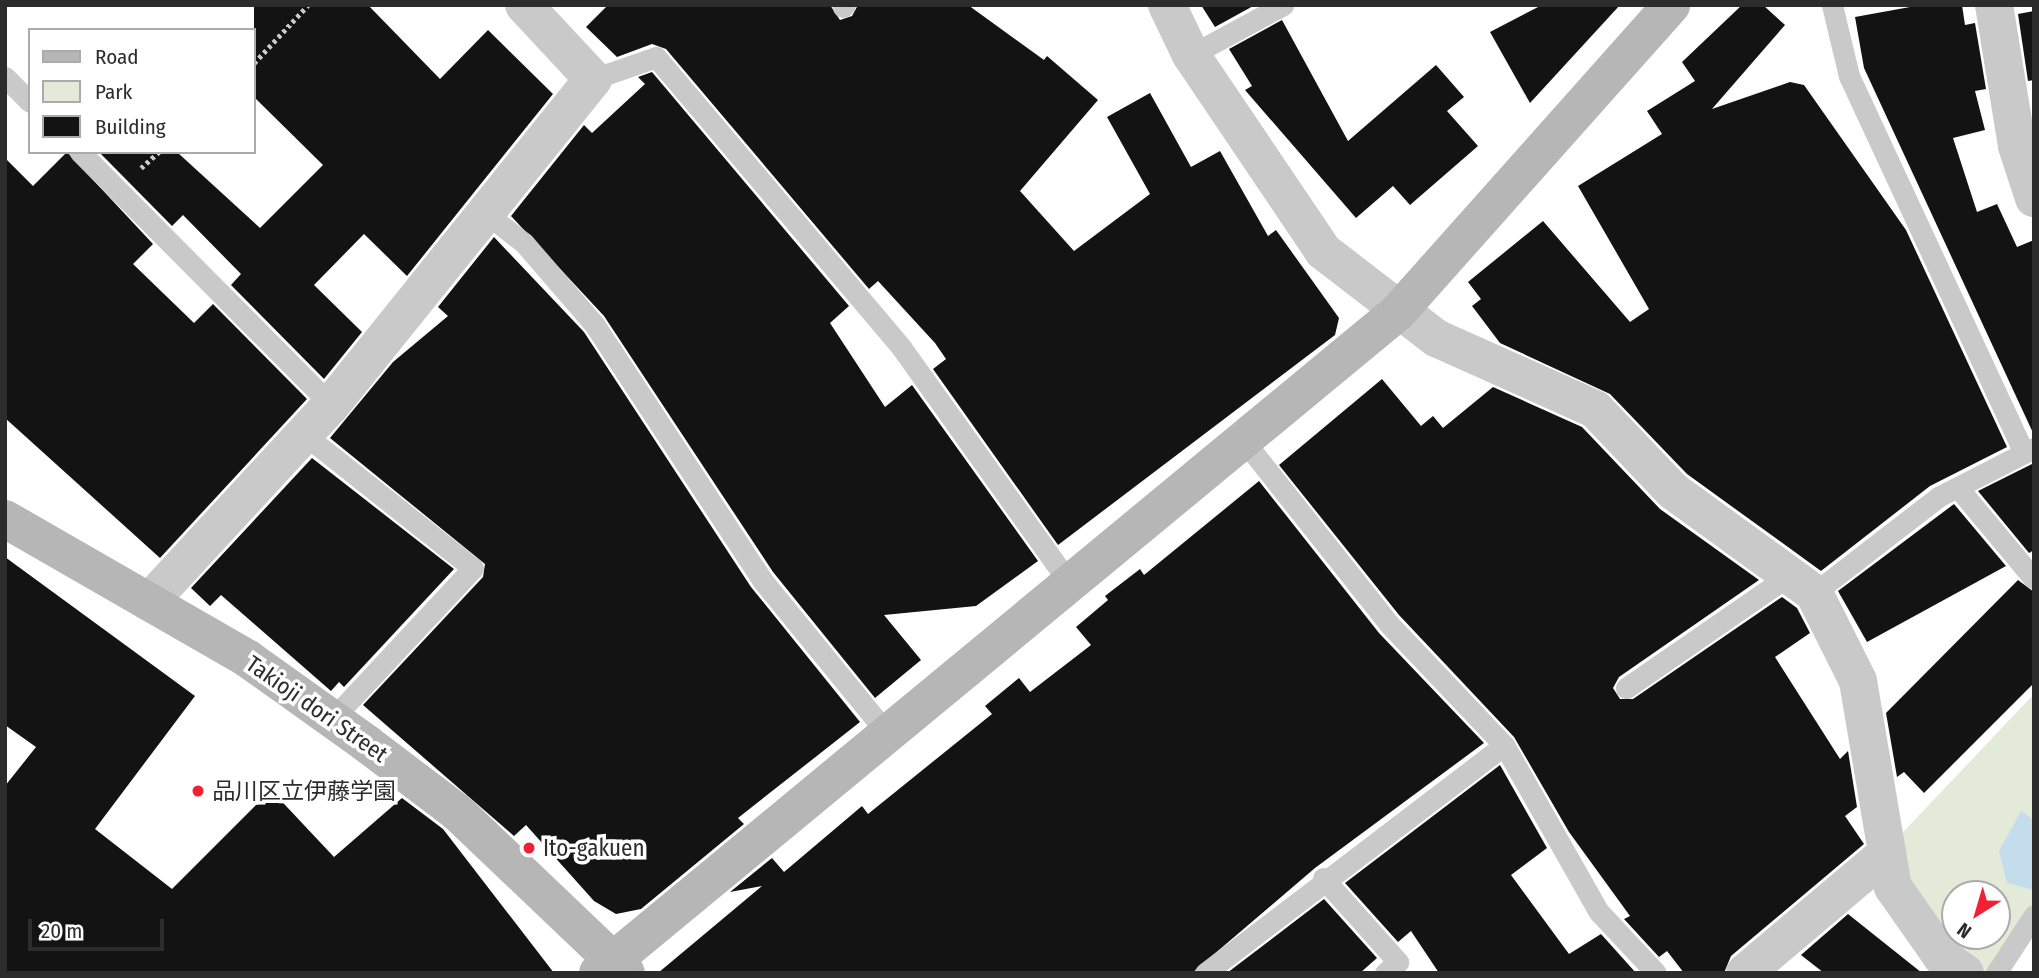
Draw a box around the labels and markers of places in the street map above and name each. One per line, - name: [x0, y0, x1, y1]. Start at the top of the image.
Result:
- place label: 品川区立伊藤学園: [212, 777, 396, 805]
- marker: 品川区立伊藤学園: [190, 783, 206, 799]
- place label: Ito-gakuen: [543, 834, 644, 862]
- marker: Ito-gakuen: [521, 840, 537, 856]

